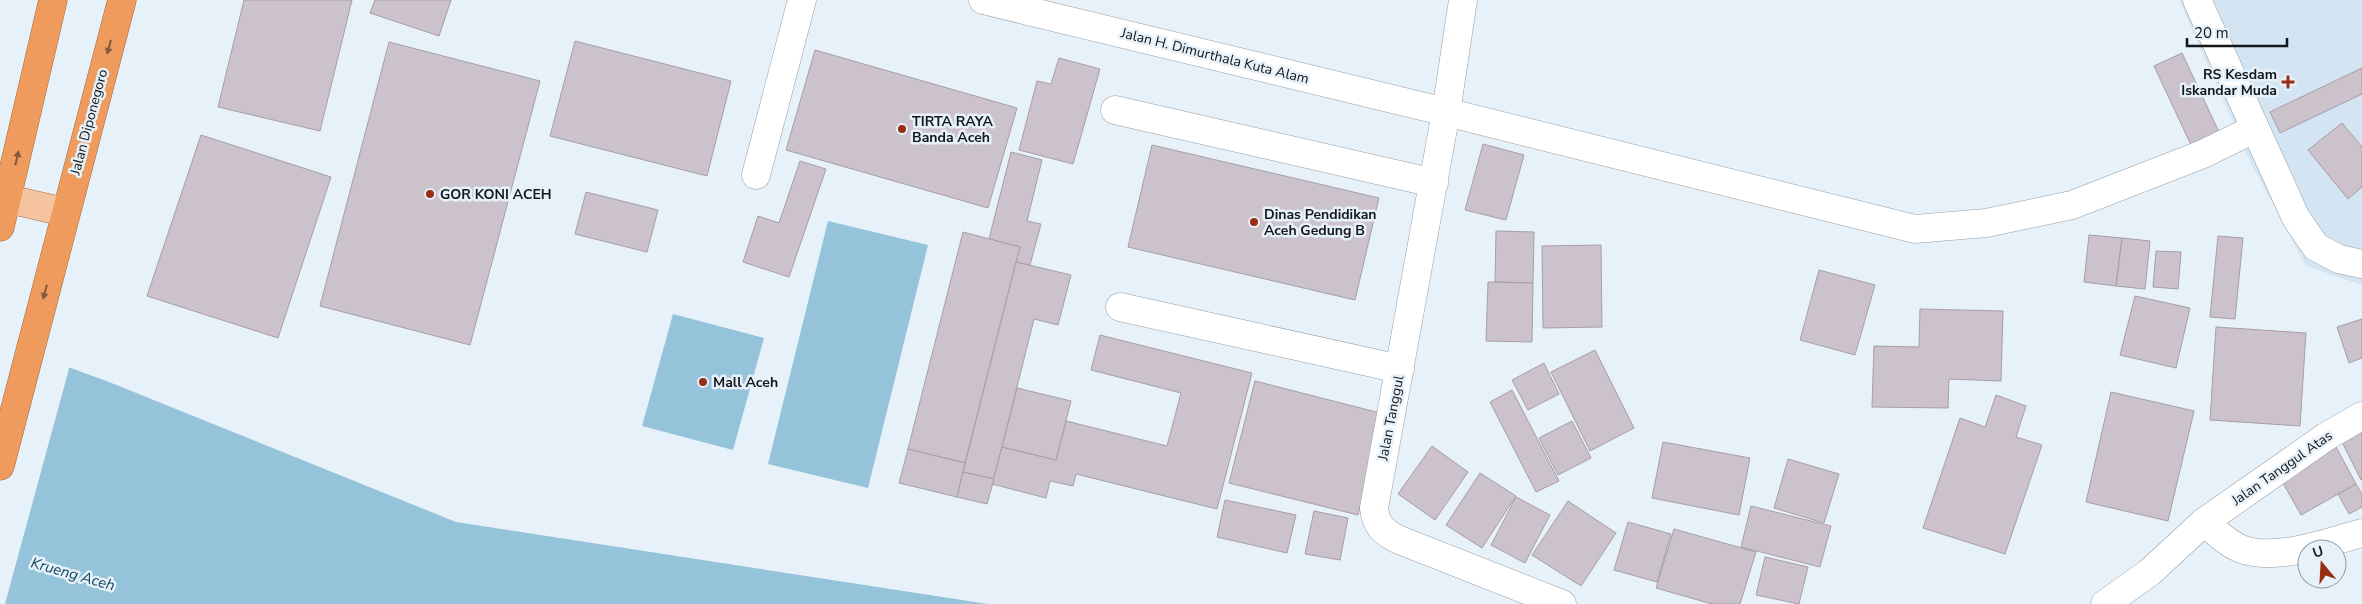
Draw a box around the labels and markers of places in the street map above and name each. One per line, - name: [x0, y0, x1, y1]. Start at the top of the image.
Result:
- place label: RS Kesdam Iskandar Muda: [2181, 65, 2277, 100]
- marker: RS Kesdam Iskandar Muda: [2281, 75, 2295, 89]
- place label: TIRTA RAYA Banda Aceh: [912, 112, 993, 147]
- marker: TIRTA RAYA Banda Aceh: [896, 123, 908, 135]
- place label: GOR KONI ACEH: [440, 185, 552, 204]
- marker: GOR KONI ACEH: [424, 188, 436, 200]
- place label: Dinas Pendidikan Aceh Gedung B: [1264, 205, 1376, 240]
- marker: Dinas Pendidikan Aceh Gedung B: [1248, 216, 1260, 228]
- place label: Mall Aceh: [713, 373, 778, 392]
- marker: Mall Aceh: [697, 376, 709, 388]

